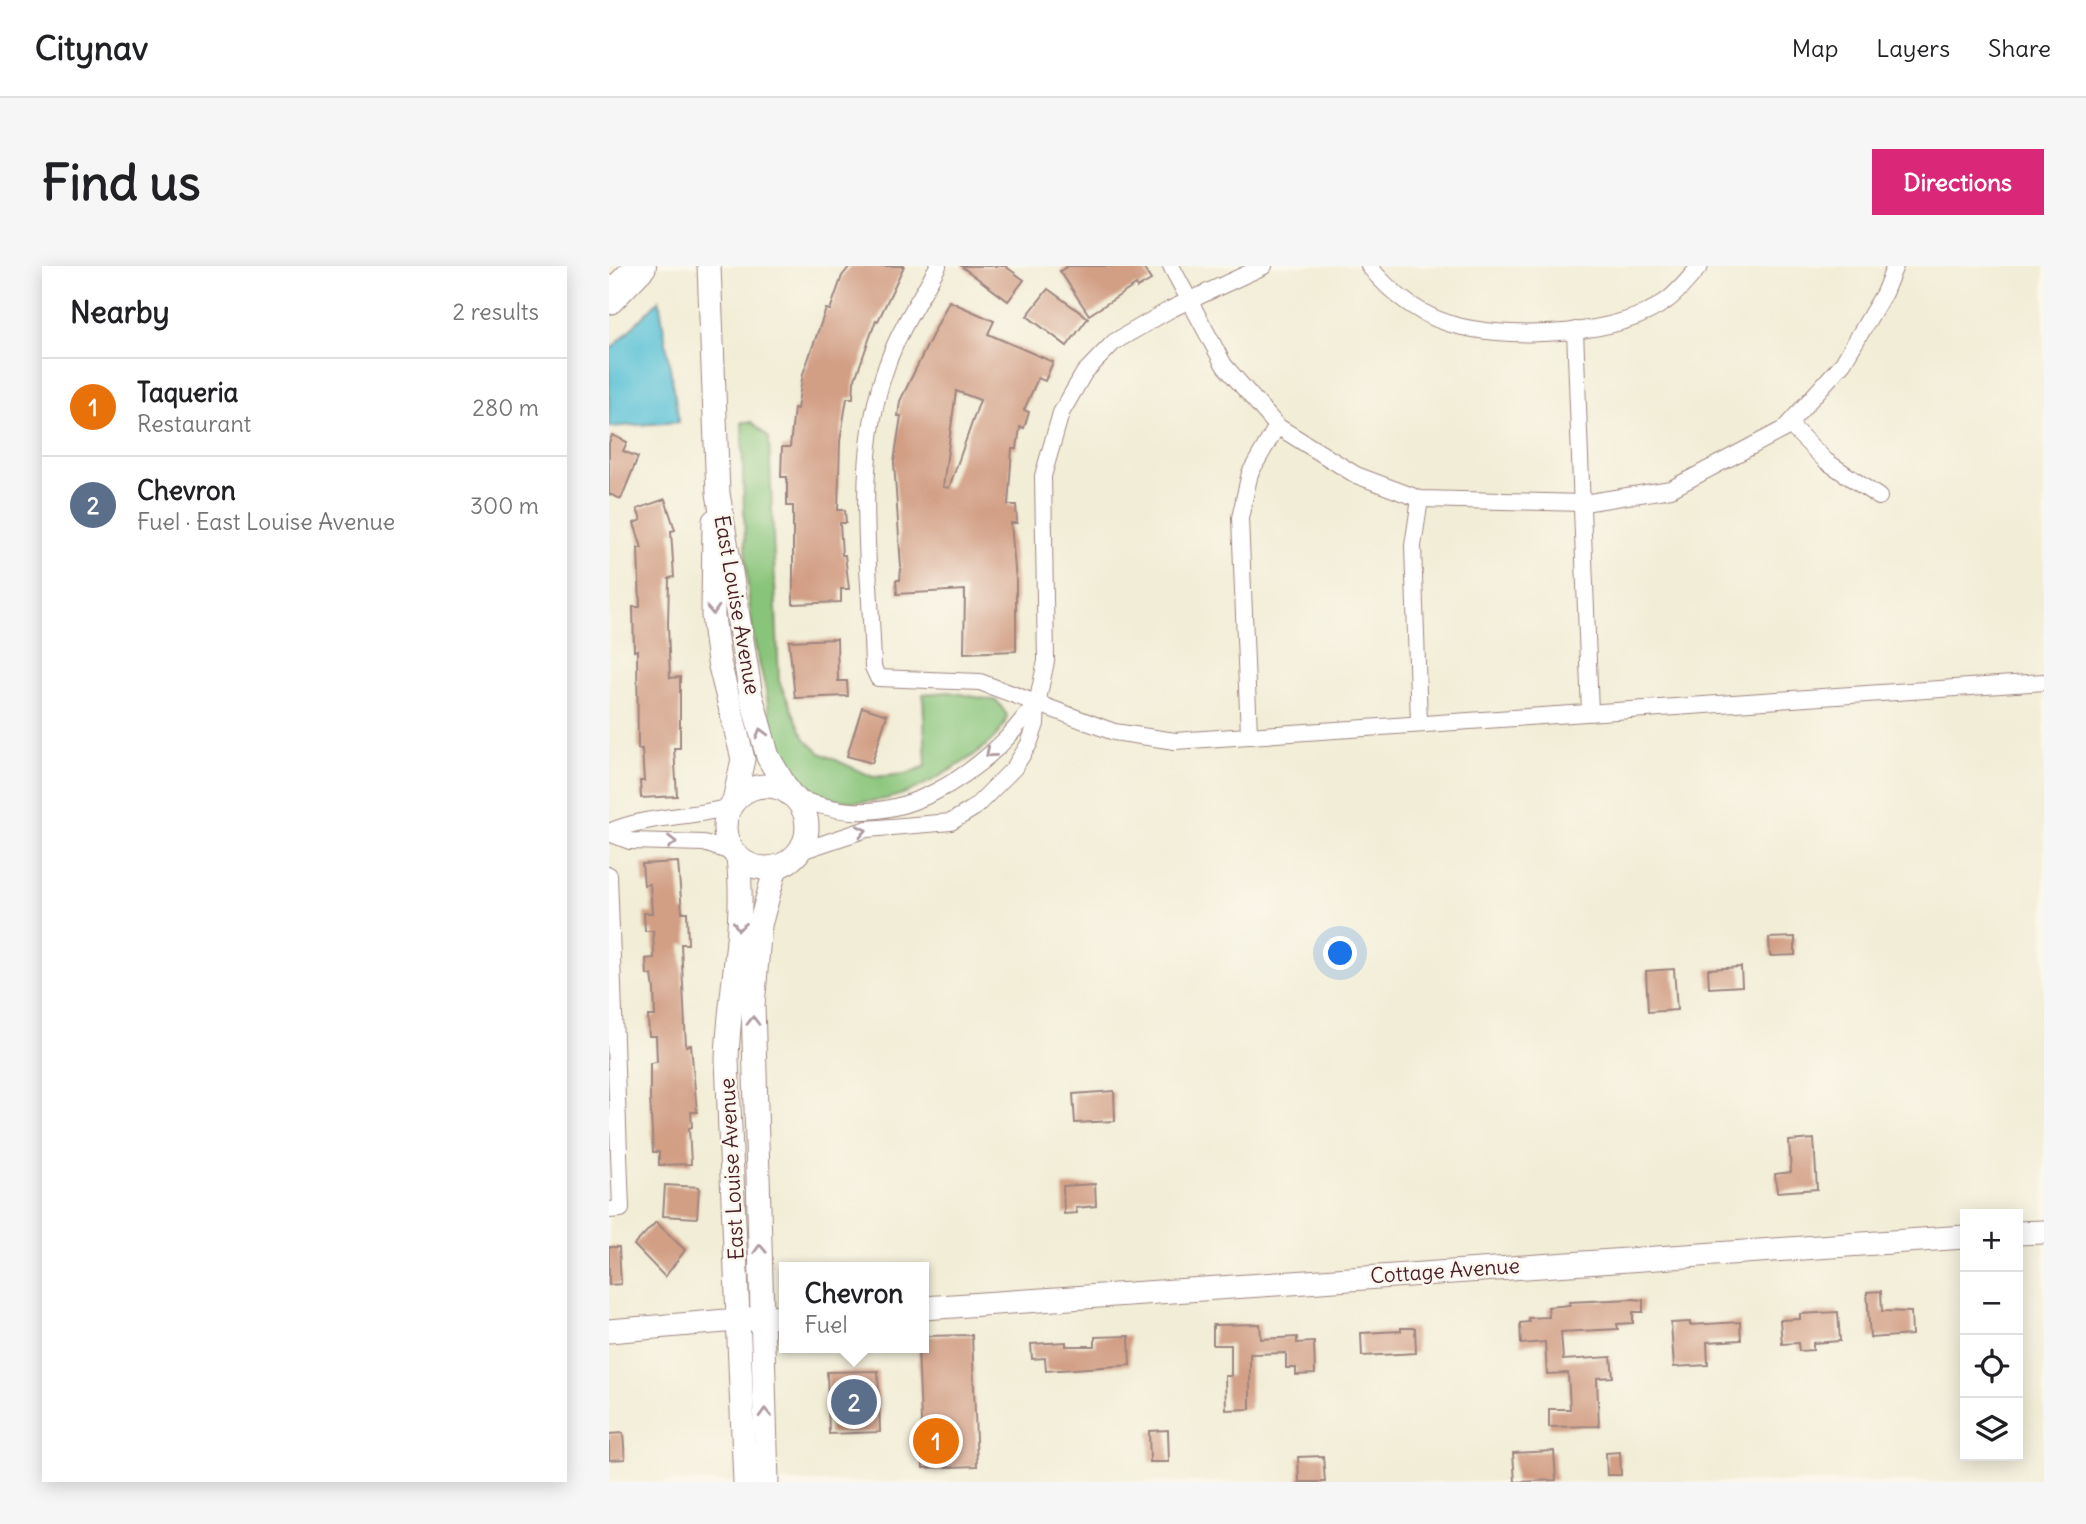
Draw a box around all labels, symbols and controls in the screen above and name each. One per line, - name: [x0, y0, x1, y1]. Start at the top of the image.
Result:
- text: Citynav: [35, 27, 148, 69]
- text: Map: [1792, 33, 1838, 63]
- text: Layers: [1876, 33, 1950, 63]
- text: Share: [1988, 33, 2051, 63]
- button: Directions: [1872, 149, 2044, 215]
- text: Find us: [42, 152, 200, 213]
- text: Nearby: [70, 293, 170, 331]
- text: 2 results: [453, 297, 539, 326]
- text: Taqueria: [137, 376, 238, 409]
- text: 1: [88, 393, 98, 422]
- text: 280 m: [472, 393, 539, 422]
- text: Restaurant: [137, 409, 251, 438]
- text: Chevron: [137, 474, 236, 507]
- text: 2: [87, 491, 99, 520]
- text: 300 m: [470, 491, 539, 520]
- text: Fuel · East Louise Avenue: [137, 507, 395, 536]
- street label: East Louise Avenue: [708, 513, 767, 697]
- one-way arrow: [706, 605, 721, 616]
- one-way arrow: [755, 727, 770, 739]
- one-way arrow: [985, 745, 998, 758]
- one-way arrow: [856, 825, 868, 839]
- one-way arrow: [667, 834, 677, 850]
- one-way arrow: [732, 920, 747, 931]
- your location: [1323, 936, 1357, 970]
- one-way arrow: [745, 1016, 761, 1026]
- street label: East Louise Avenue: [713, 1078, 750, 1261]
- map controls: [1960, 1209, 2023, 1461]
- button: +: [1960, 1209, 2023, 1272]
- one-way arrow: [753, 1243, 768, 1254]
- street label: Cottage Avenue: [1369, 1252, 1521, 1289]
- popup: [779, 1262, 929, 1353]
- button: −: [1960, 1272, 2023, 1335]
- text: Chevron: [805, 1277, 903, 1310]
- text: Fuel: [805, 1310, 848, 1339]
- button: locate: [1960, 1335, 2023, 1398]
- pin: 2: [831, 1376, 877, 1428]
- button: layers: [1960, 1398, 2023, 1461]
- one-way arrow: [757, 1407, 772, 1418]
- pin: 1: [913, 1415, 959, 1467]

